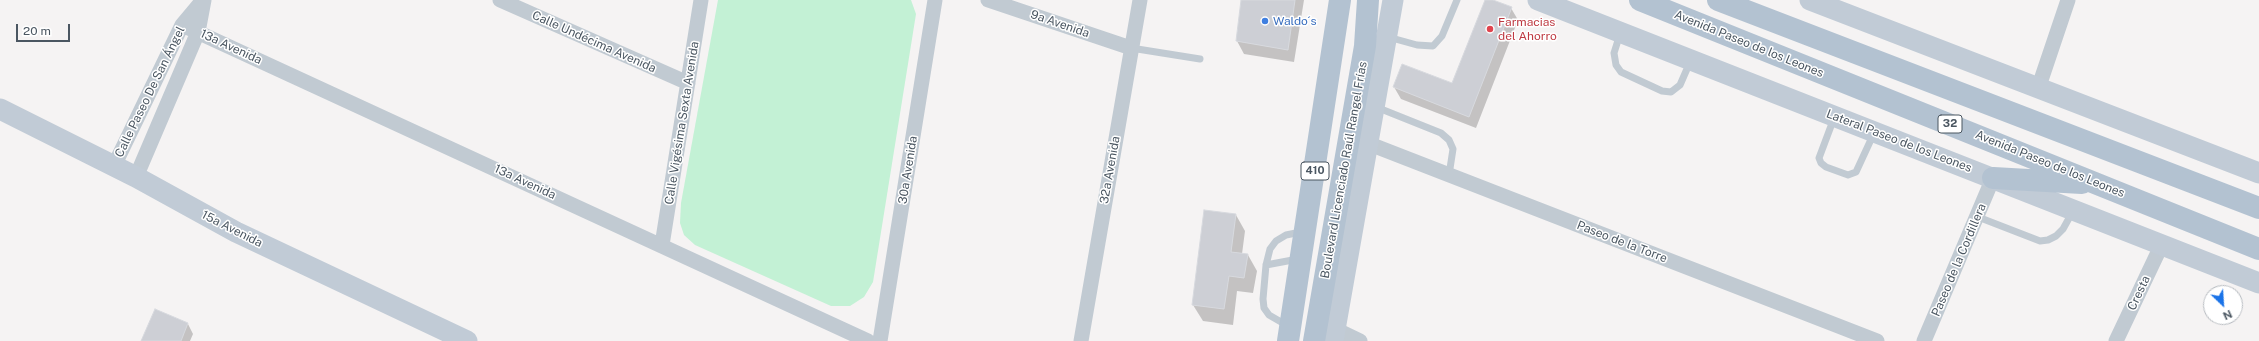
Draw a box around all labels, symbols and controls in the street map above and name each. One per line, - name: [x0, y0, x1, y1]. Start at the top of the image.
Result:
- street label: 9a Avenida: [1029, 7, 1091, 41]
- street label: Avenida Paseo de los Leones: [1672, 7, 1826, 81]
- street label: Calle Undécima Avenida: [530, 8, 658, 76]
- place label: Waldo´s: [1273, 14, 1317, 28]
- place label: Farmacias del Ahorro: [1498, 15, 1557, 43]
- scale bar: [18, 16, 72, 42]
- marker: Waldo´s: [1260, 16, 1270, 26]
- text: 20 m: [23, 24, 51, 38]
- street label: Calle Paseo De San Ángel: [112, 24, 188, 160]
- marker: Farmacias del Ahorro: [1485, 24, 1495, 34]
- street label: 13a Avenida: [198, 26, 264, 68]
- street label: Calle Vigésima Sexta Avenida: [662, 41, 702, 205]
- street label: Boulevard Licenciado Raúl Rangel Frías: [1318, 60, 1370, 280]
- street label: Lateral Paseo de los Leones: [1824, 107, 1974, 175]
- road number: 32: [1938, 115, 1962, 133]
- street label: Avenida Paseo de los Leones: [1973, 127, 2127, 201]
- street label: 30a Avenida: [896, 135, 920, 205]
- street label: 32a Avenida: [1097, 135, 1123, 205]
- street label: 13a Avenida: [492, 161, 558, 203]
- road number: 410: [1301, 162, 1329, 180]
- street label: Paseo de la Cordillera: [1929, 201, 1989, 319]
- street label: 15a Avenida: [199, 208, 265, 250]
- street label: Paseo de la Torre: [1575, 218, 1669, 266]
- street label: Cresta: [2125, 273, 2153, 313]
- north arrow: [2203, 285, 2243, 325]
- text: N: [2221, 308, 2234, 322]

